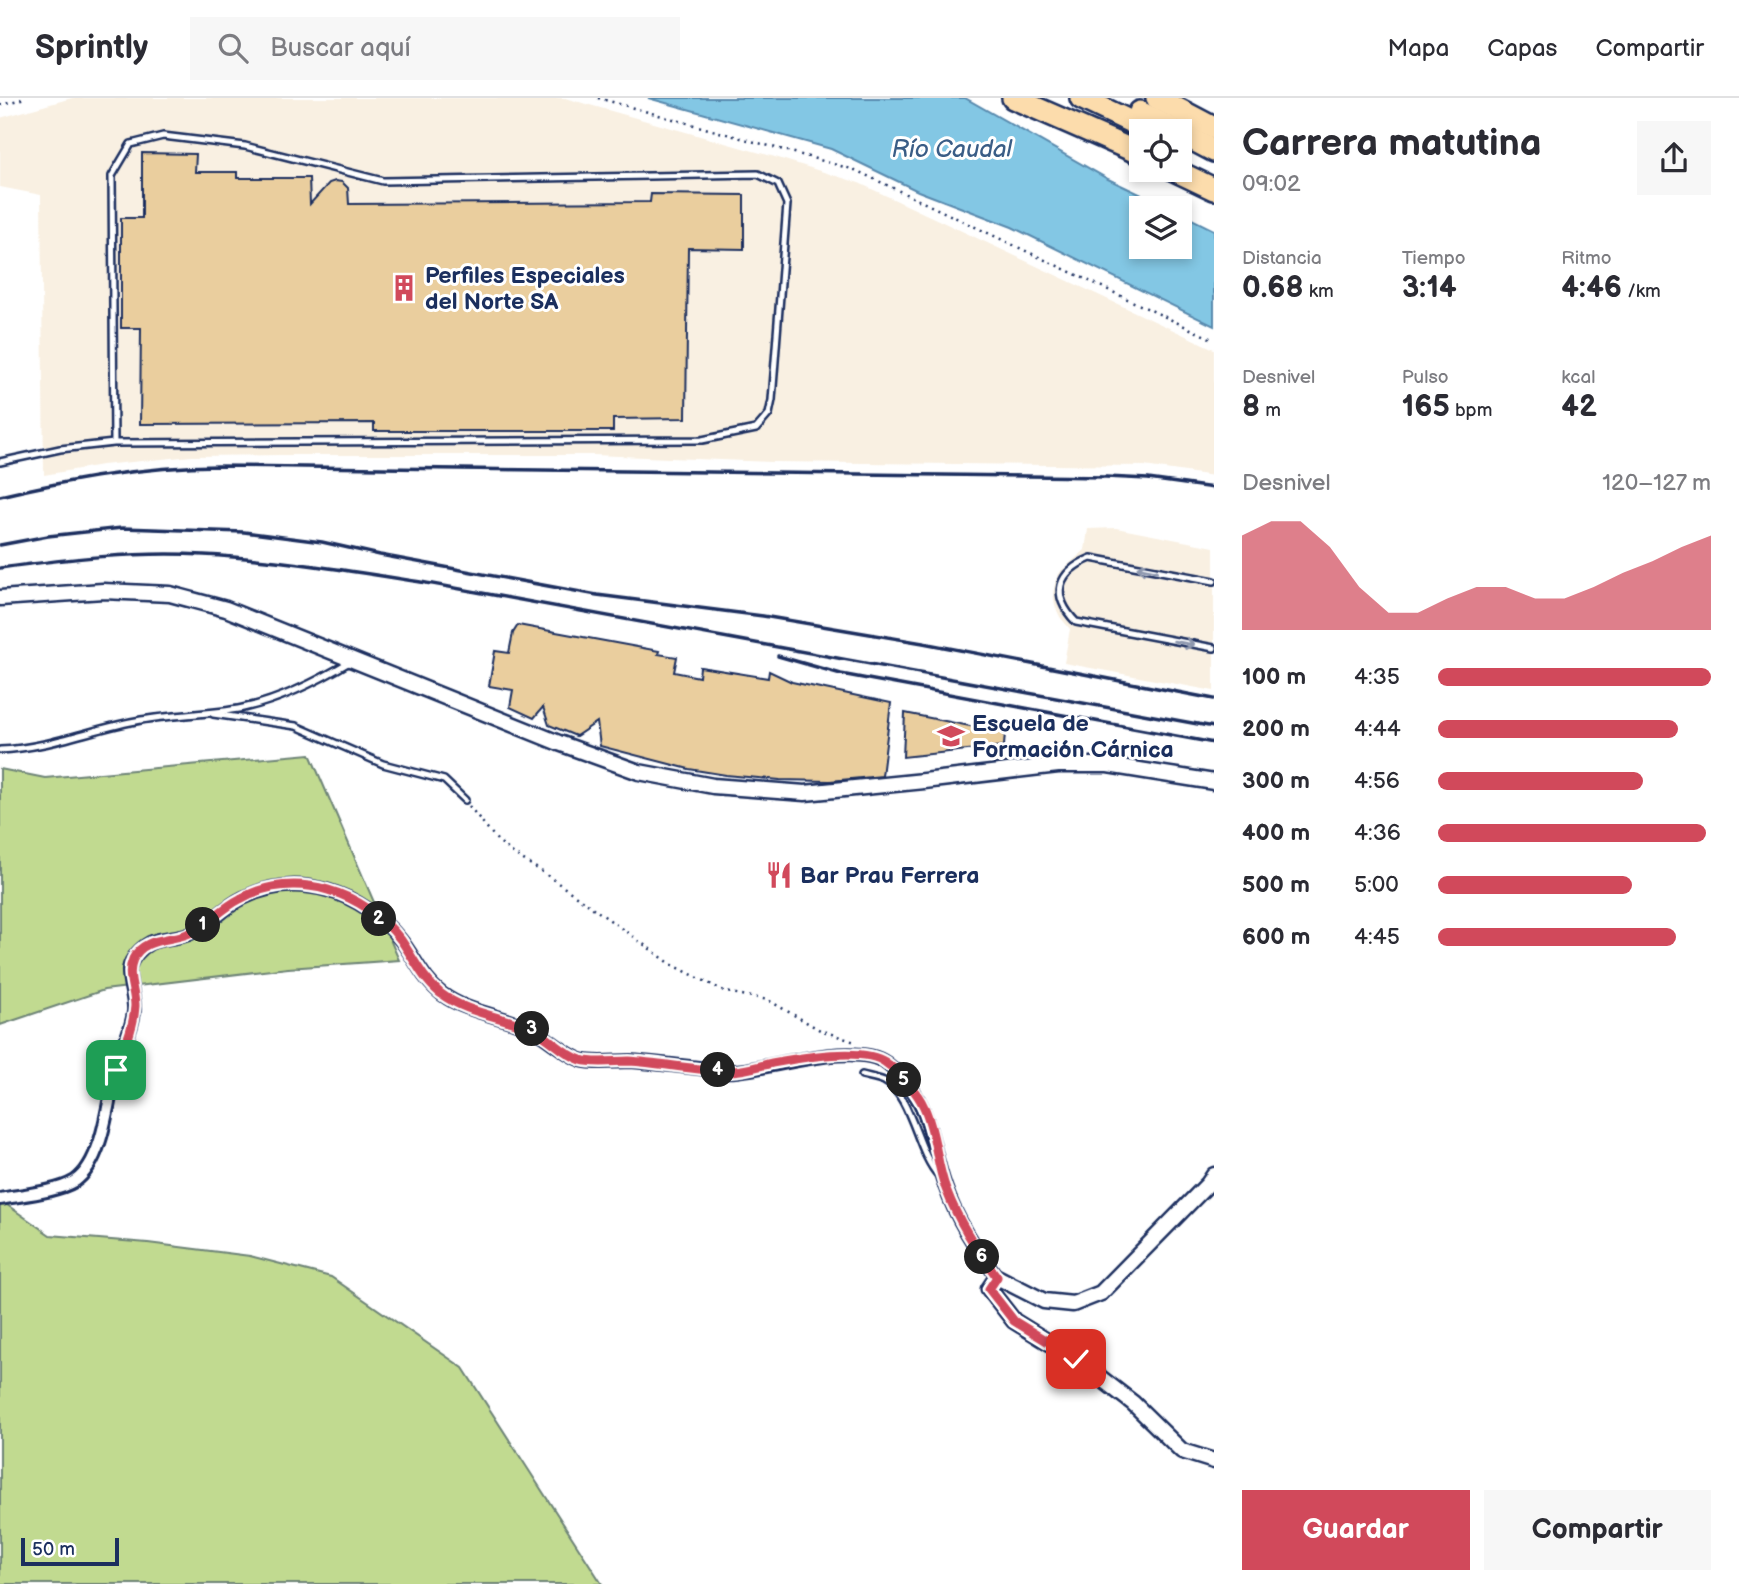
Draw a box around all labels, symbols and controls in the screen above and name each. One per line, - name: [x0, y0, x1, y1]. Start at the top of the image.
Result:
- search box: [190, 17, 680, 80]
- text: Sprintly: [35, 28, 148, 68]
- icon: search: [214, 29, 252, 67]
- text: Buscar aquí: [270, 33, 411, 64]
- text: Mapa: [1388, 34, 1449, 63]
- text: Capas: [1487, 34, 1557, 63]
- text: Compartir: [1595, 34, 1704, 63]
- map controls: [1129, 119, 1192, 259]
- button: locate: [1129, 119, 1192, 182]
- text: Carrera matutina: [1242, 121, 1542, 166]
- button: share: [1637, 121, 1711, 195]
- water label: Río Caudal: [892, 135, 1014, 164]
- text: 09:02: [1242, 170, 1301, 198]
- button: layers: [1129, 196, 1192, 259]
- text: Distancia: [1242, 247, 1322, 270]
- text: Tiempo: [1402, 247, 1466, 270]
- text: Ritmo: [1561, 247, 1612, 270]
- place label: Perfiles Especiales del Norte SA: [425, 262, 625, 316]
- text: 0.68: [1242, 270, 1304, 306]
- text: 3:14: [1402, 270, 1457, 306]
- text: 4:46: [1561, 270, 1622, 306]
- building icon: Perfiles Especiales del Norte SA: [389, 273, 419, 303]
- text: km: [1304, 280, 1334, 303]
- text: /km: [1622, 280, 1661, 303]
- text: Desnivel: [1242, 366, 1315, 389]
- text: Pulso: [1402, 366, 1449, 389]
- text: kcal: [1561, 366, 1595, 389]
- text: 8: [1242, 389, 1260, 425]
- text: 165: [1402, 389, 1450, 425]
- text: 42: [1561, 389, 1597, 425]
- text: m: [1260, 399, 1281, 422]
- text: bpm: [1450, 399, 1492, 422]
- text: Desnivel: [1242, 469, 1331, 497]
- text: 120–127 m: [1602, 469, 1711, 497]
- one-way arrow: [1136, 561, 1159, 575]
- one-way arrow: [1172, 637, 1195, 650]
- text: 100 m: [1242, 663, 1306, 691]
- text: 4:35: [1354, 663, 1400, 691]
- place label: Escuela de Formación Cárnica: [972, 710, 1174, 764]
- text: 200 m: [1242, 715, 1310, 743]
- text: 4:44: [1354, 715, 1401, 743]
- school or university icon: Escuela de Formación Cárnica: [936, 721, 966, 751]
- text: 300 m: [1242, 767, 1310, 795]
- text: 4:56: [1354, 767, 1400, 795]
- text: 400 m: [1242, 819, 1310, 847]
- text: 4:36: [1354, 819, 1401, 847]
- restaurant icon: Bar Prau Ferrera: [764, 860, 794, 890]
- place label: Bar Prau Ferrera: [800, 862, 979, 890]
- text: 500 m: [1242, 871, 1310, 899]
- text: 5:00: [1354, 871, 1399, 899]
- pin: 2: [362, 902, 396, 936]
- text: 2: [373, 907, 384, 930]
- pin: 1: [186, 908, 220, 942]
- text: 1: [199, 913, 207, 936]
- text: 600 m: [1242, 923, 1310, 951]
- text: 4:45: [1354, 923, 1400, 951]
- pin: 3: [514, 1012, 550, 1046]
- text: 3: [526, 1017, 537, 1040]
- pin: [86, 1040, 146, 1100]
- icon: arrive: [97, 1051, 135, 1089]
- pin: 4: [700, 1052, 736, 1088]
- text: 4: [712, 1058, 723, 1081]
- pin: 5: [886, 1062, 922, 1098]
- text: 5: [898, 1068, 909, 1091]
- pin: 6: [964, 1240, 1000, 1274]
- text: 6: [976, 1245, 987, 1268]
- pin: [1046, 1329, 1106, 1389]
- icon: check: [1057, 1340, 1095, 1378]
- button: Guardar: [1242, 1490, 1470, 1570]
- button: Compartir: [1484, 1490, 1711, 1570]
- scale bar: [21, 1535, 119, 1567]
- text: 50 m: [32, 1538, 75, 1561]

